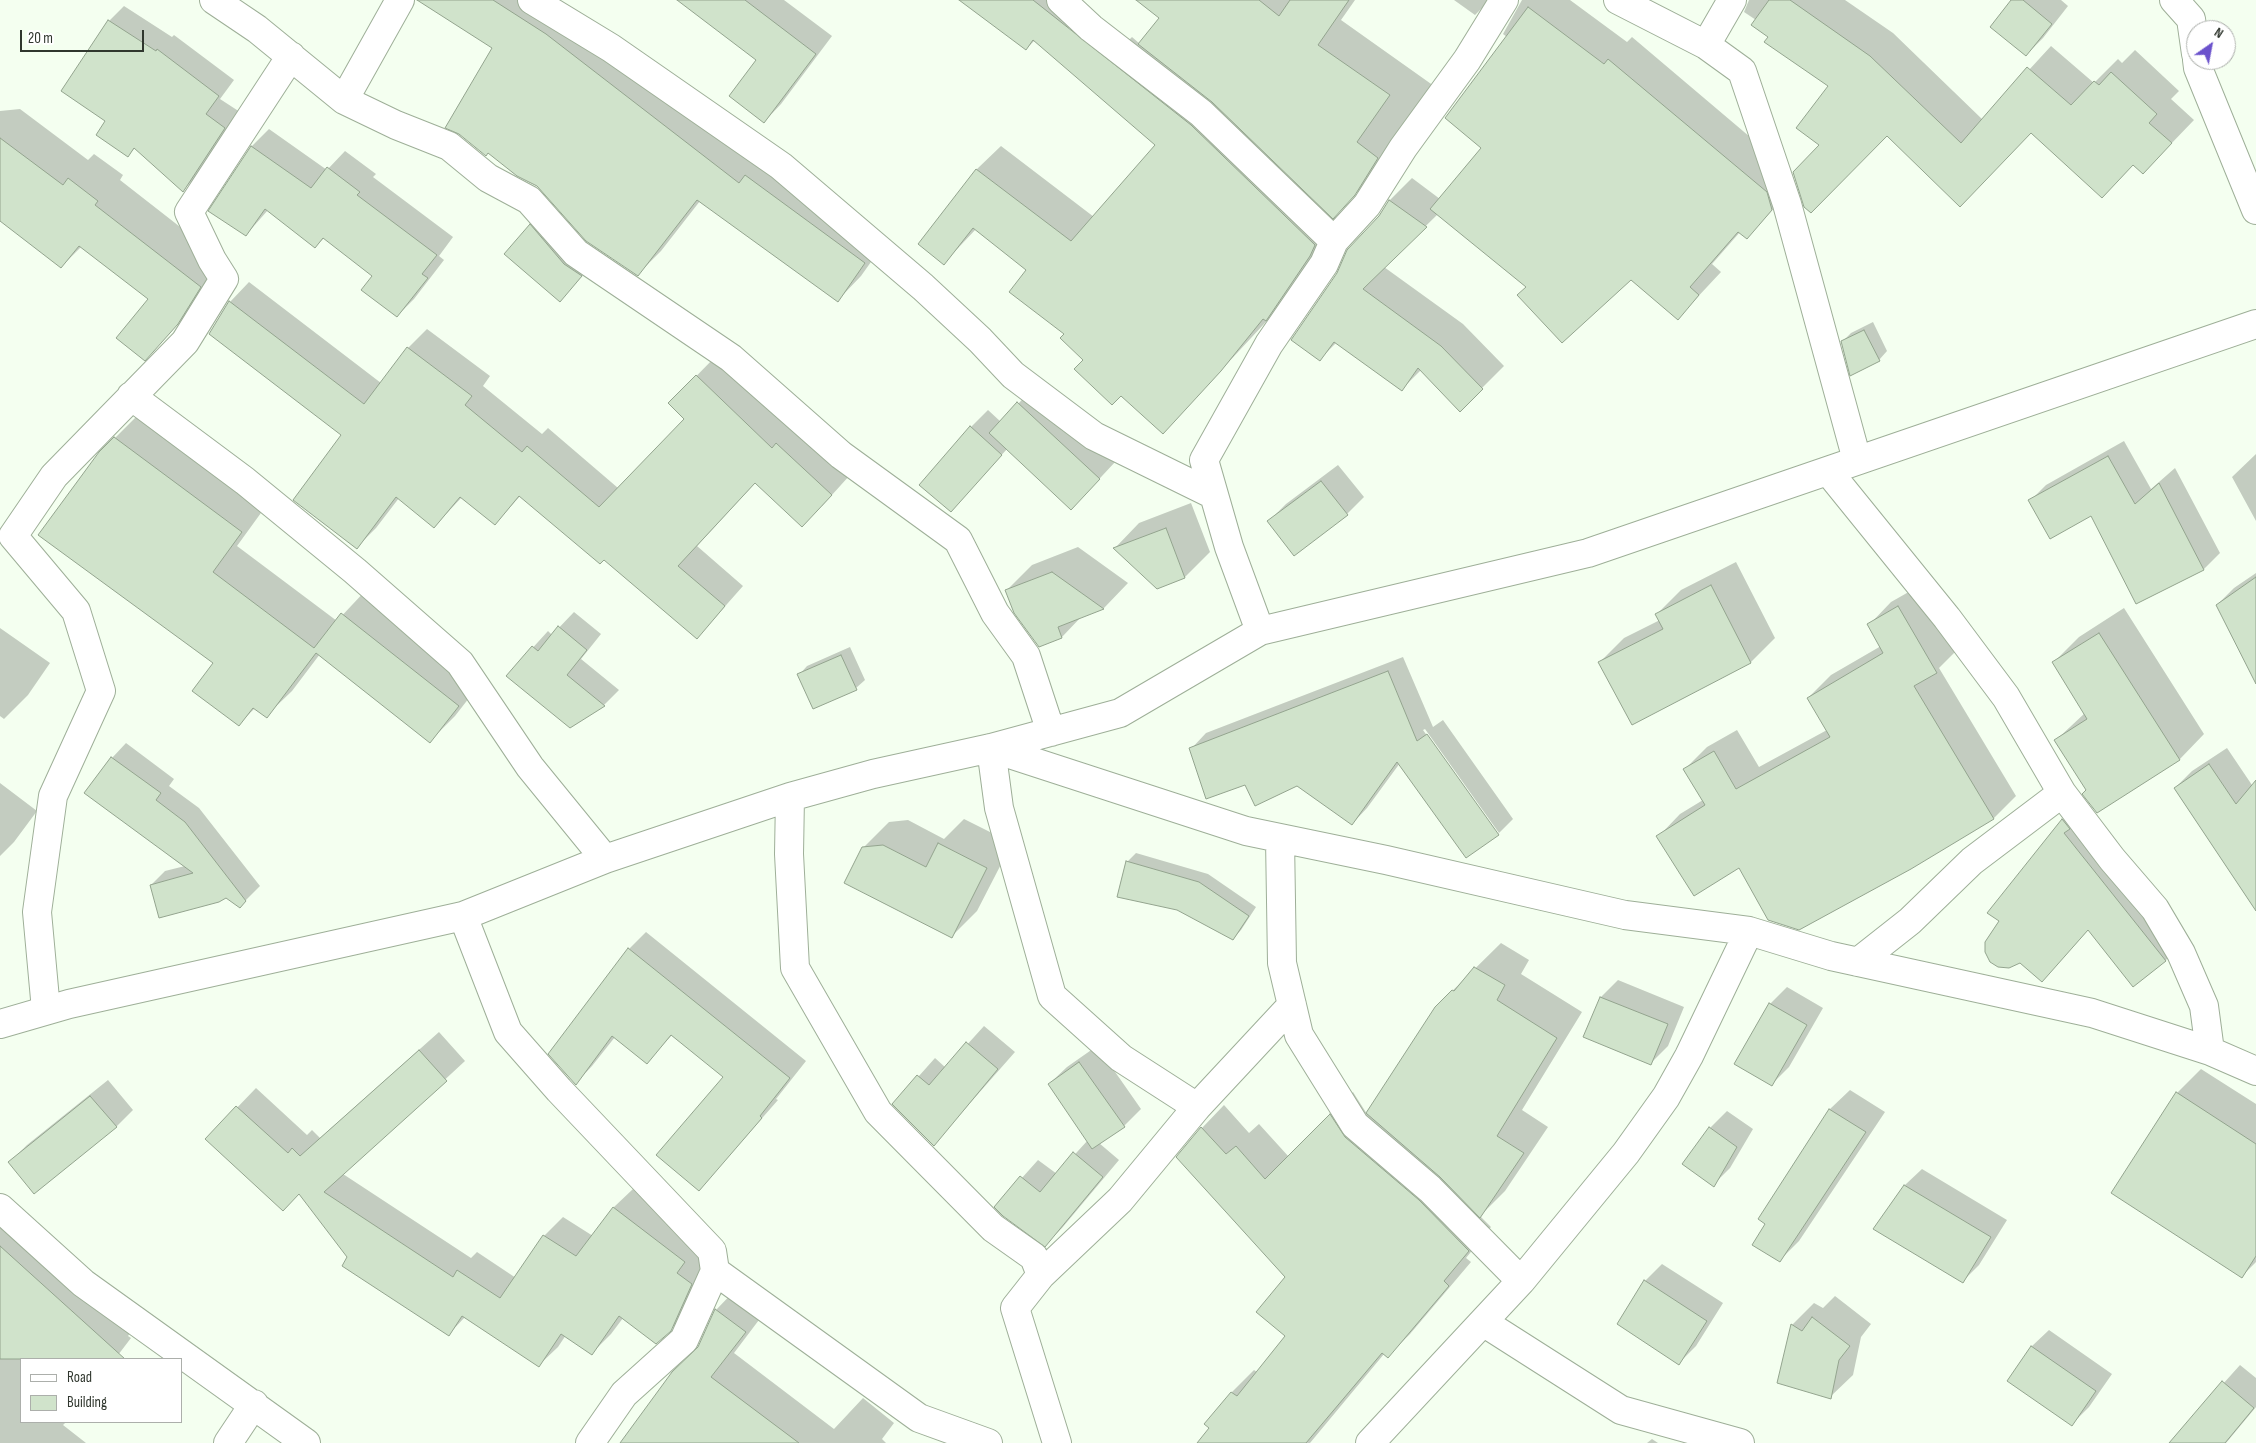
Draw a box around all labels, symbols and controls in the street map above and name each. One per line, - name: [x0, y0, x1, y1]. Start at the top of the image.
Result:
- scale bar: [22, 20, 146, 52]
- north arrow: [2186, 20, 2236, 70]
- text: N: [2211, 24, 2227, 42]
- text: 20 m: [28, 29, 53, 48]
- legend: [20, 1358, 182, 1423]
- text: Road: [67, 1368, 92, 1387]
- text: Building: [67, 1393, 107, 1412]

